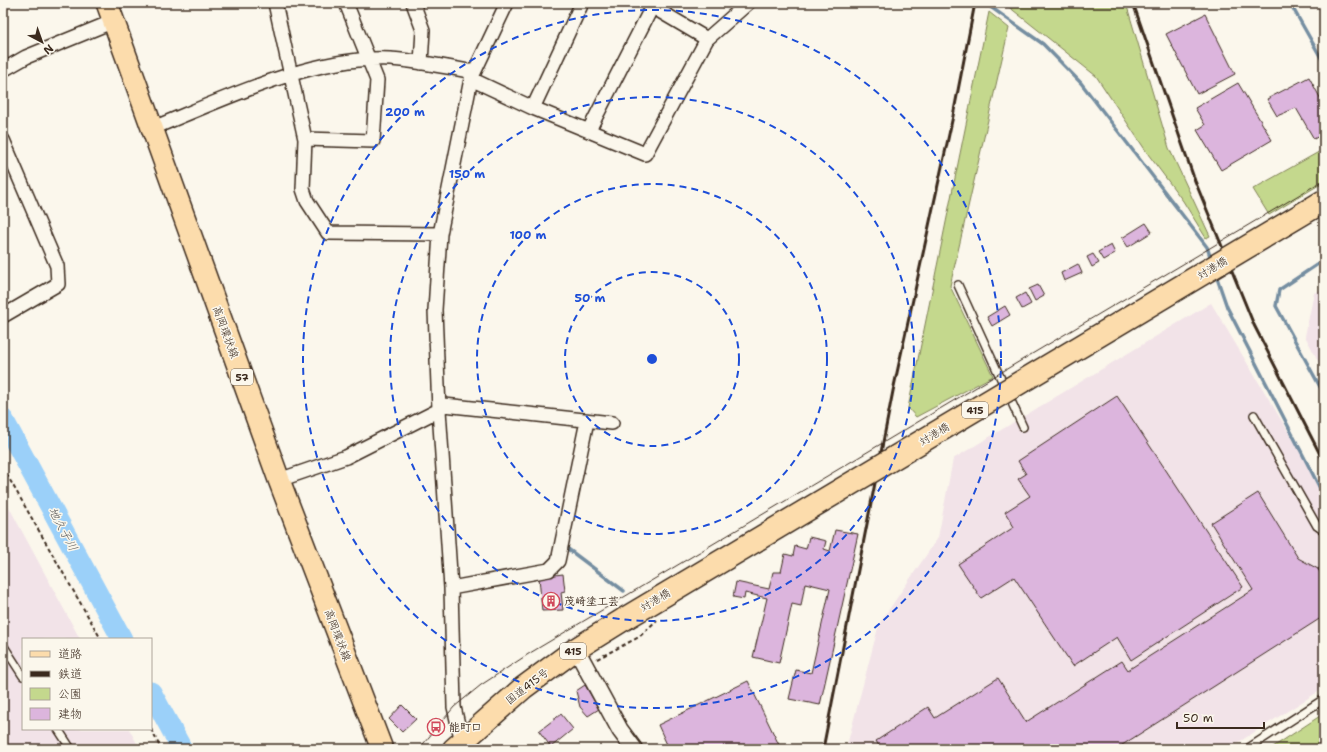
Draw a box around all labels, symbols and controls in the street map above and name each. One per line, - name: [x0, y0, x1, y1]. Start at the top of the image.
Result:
- north arrow: [22, 22, 62, 62]
- text: N: [40, 41, 56, 58]
- text: 200 m: [385, 104, 425, 120]
- text: 150 m: [449, 166, 485, 182]
- text: 100 m: [510, 227, 547, 243]
- street label: 対港橋: [1194, 254, 1230, 283]
- text: 50 m: [575, 290, 606, 306]
- street label: 高岡環状線: [209, 304, 242, 361]
- centre of rings: [645, 352, 659, 366]
- road number: 57: [231, 369, 253, 385]
- road number: 415: [962, 402, 988, 418]
- street label: 対港橋: [916, 420, 952, 449]
- water label: 地久子川: [45, 504, 81, 554]
- street label: 対港橋: [637, 586, 673, 615]
- building icon: 茂崎塗工芸: [541, 591, 561, 611]
- place label: 茂崎塗工芸: [564, 594, 619, 609]
- street label: 高岡環状線: [321, 607, 354, 664]
- legend: [22, 638, 152, 730]
- road number: 415: [560, 643, 586, 659]
- text: 道路: [58, 646, 82, 662]
- street label: 国道415号: [502, 665, 552, 708]
- text: 鉄道: [58, 666, 82, 682]
- text: 公園: [58, 686, 82, 702]
- scale bar: [1177, 704, 1264, 730]
- text: 建物: [58, 706, 82, 722]
- text: 50 m: [1183, 710, 1213, 726]
- bus stop icon: 能町口: [426, 717, 446, 737]
- place label: 能町口: [449, 720, 482, 735]

